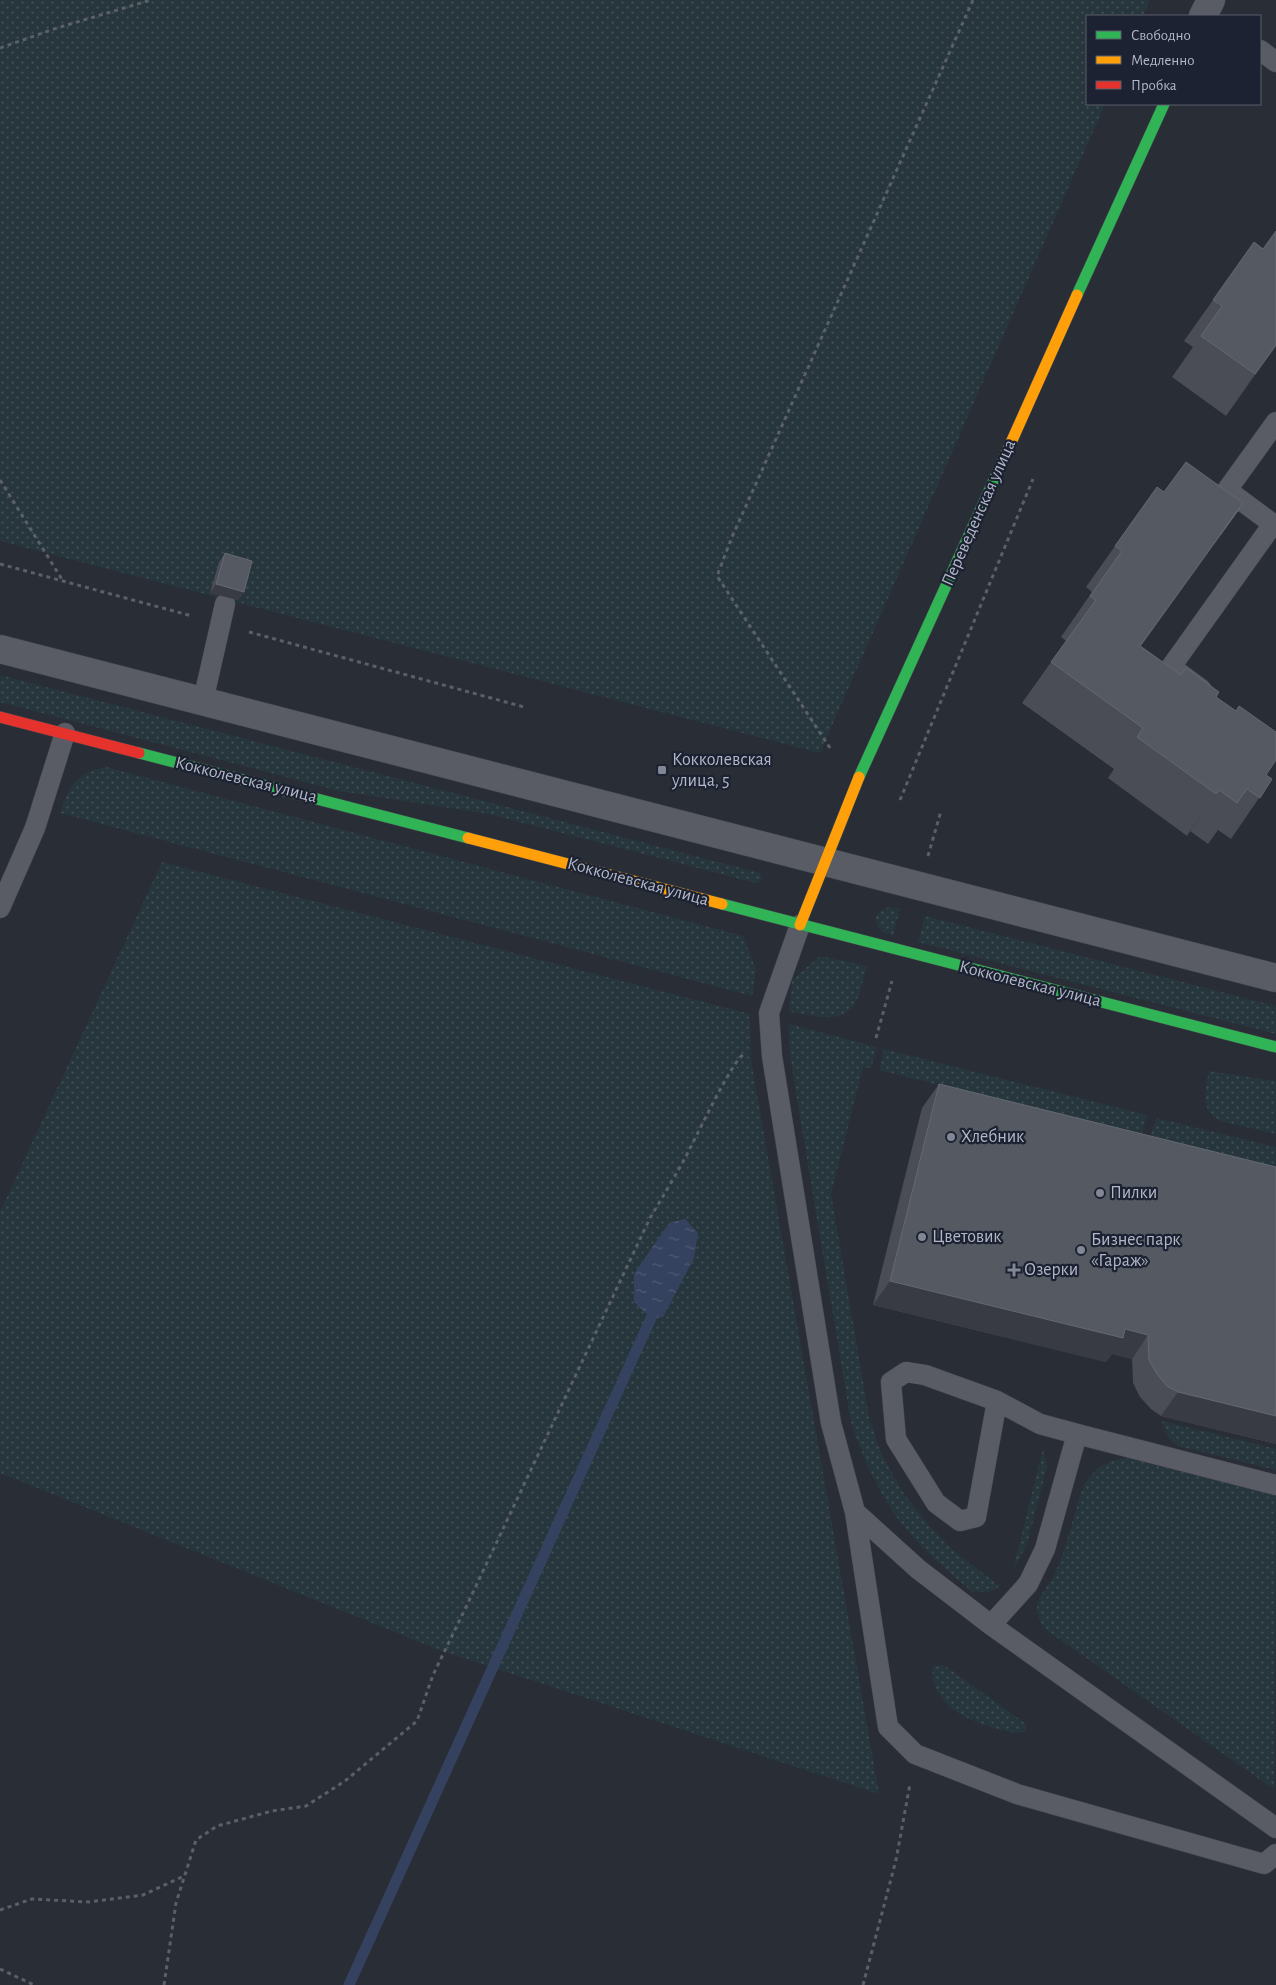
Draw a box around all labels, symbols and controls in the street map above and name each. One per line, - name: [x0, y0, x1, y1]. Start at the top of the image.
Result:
- legend: [1086, 15, 1261, 105]
- text: Свободно: [1131, 28, 1191, 43]
- text: Медленно: [1131, 53, 1195, 68]
- text: Пробка: [1131, 78, 1177, 93]
- street label: Переведенская улица: [939, 437, 1019, 589]
- place label: Кокколевская улица, 5: [671, 751, 772, 790]
- street label: Кокколевская улица: [173, 754, 319, 806]
- marker: Кокколевская улица, 5: [656, 764, 668, 776]
- street label: Кокколевская улица: [565, 854, 711, 910]
- street label: Кокколевская улица: [957, 958, 1103, 1010]
- place label: Хлебник: [961, 1127, 1025, 1146]
- marker: Хлебник: [945, 1131, 957, 1143]
- place label: Пилки: [1110, 1184, 1157, 1202]
- marker: Пилки: [1094, 1187, 1106, 1199]
- place label: Цветовик: [932, 1228, 1002, 1246]
- marker: Цветовик: [916, 1231, 928, 1243]
- place label: Бизнес парк «Гараж»: [1091, 1231, 1181, 1270]
- marker: Бизнес парк «Гараж»: [1075, 1244, 1087, 1256]
- place label: Озерки: [1024, 1261, 1078, 1279]
- marker: Озерки: [1008, 1264, 1020, 1276]

